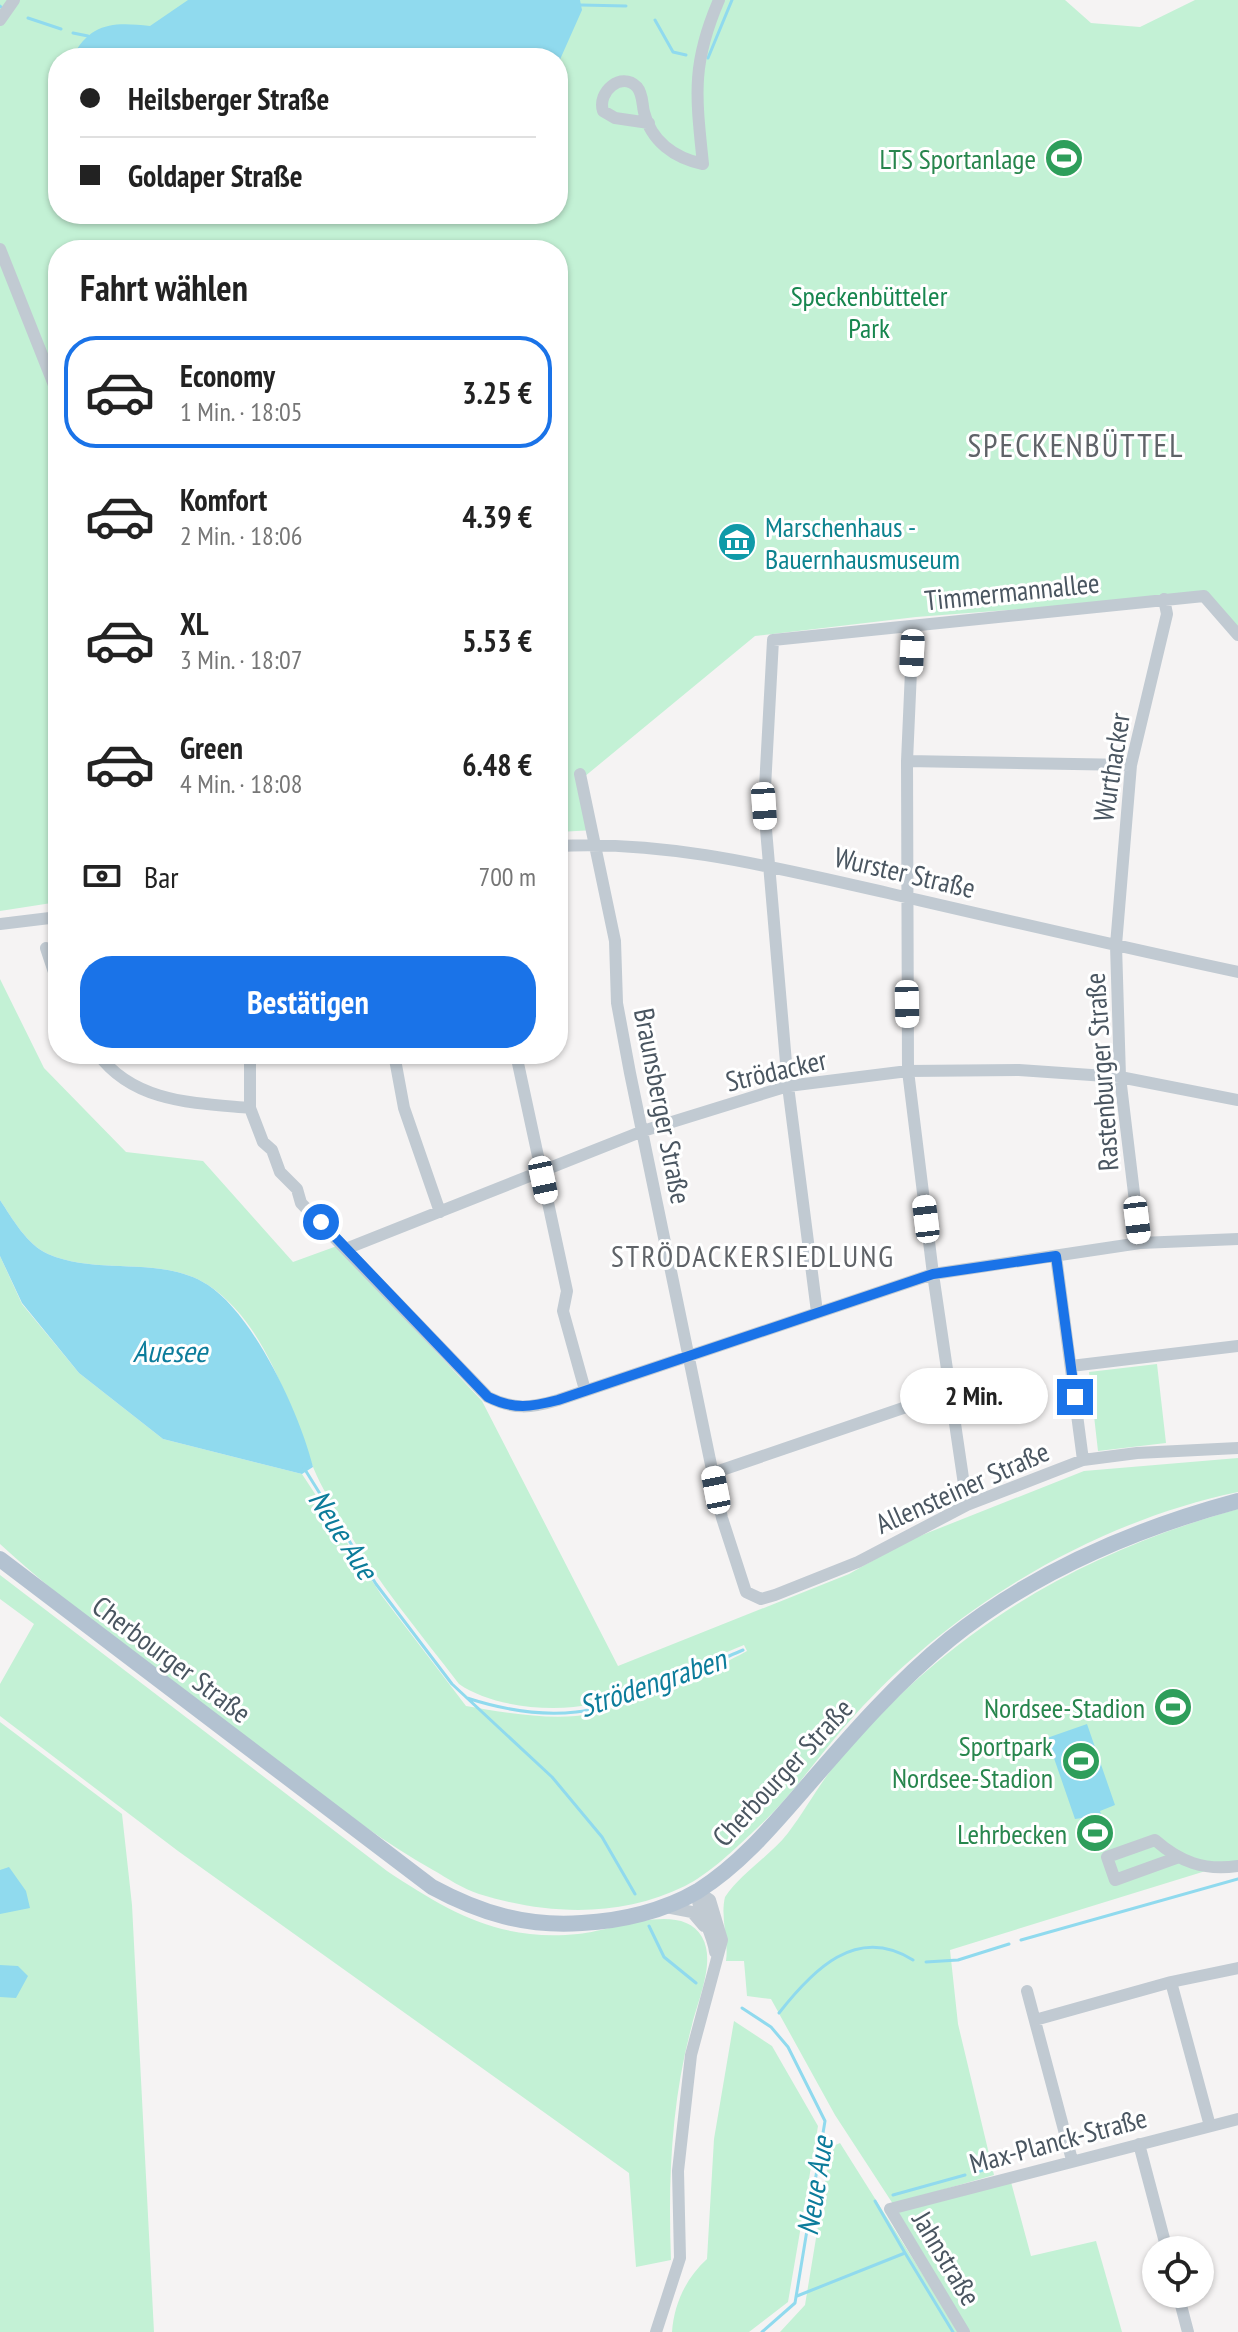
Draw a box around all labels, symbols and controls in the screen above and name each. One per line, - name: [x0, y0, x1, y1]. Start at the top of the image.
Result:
- text: Heilsberger Straße: [128, 79, 329, 118]
- sports icon: LTS Sportanlage: [1043, 137, 1085, 179]
- place label: LTS Sportanlage: [880, 140, 1036, 177]
- text: Goldaper Straße: [128, 156, 303, 195]
- text: Fahrt wählen: [80, 264, 248, 311]
- park label: Speckenbütteler Park: [791, 277, 948, 346]
- icon: car: [84, 356, 156, 428]
- text: Economy: [180, 356, 275, 395]
- text: 3.25 €: [462, 373, 532, 412]
- text: 1 Min. · 18:05: [180, 395, 302, 428]
- district label: SPECKENBÜTTEL: [967, 424, 1185, 466]
- icon: car: [84, 480, 156, 552]
- text: Komfort: [180, 480, 267, 519]
- text: 4.39 €: [462, 497, 532, 536]
- place label: Marschenhaus - Bauernhausmuseum: [765, 508, 960, 577]
- text: 2 Min. · 18:06: [180, 519, 302, 552]
- museum icon: Marschenhaus - Bauernhausmuseum: [716, 521, 758, 563]
- street label: Timmermannallee: [923, 563, 1101, 619]
- icon: car: [84, 604, 156, 676]
- text: XL: [180, 604, 209, 643]
- text: 5.53 €: [462, 621, 532, 660]
- car: [899, 628, 925, 678]
- text: 3 Min. · 18:07: [180, 643, 302, 676]
- street label: Wurthacker: [1084, 710, 1138, 824]
- icon: car: [84, 728, 156, 800]
- text: Green: [180, 728, 243, 767]
- text: 6.48 €: [462, 745, 532, 784]
- text: 4 Min. · 18:08: [180, 767, 302, 800]
- car: [750, 781, 778, 831]
- street label: Wurster Straße: [831, 838, 979, 906]
- icon: cash: [80, 854, 124, 898]
- text: Bar: [144, 857, 178, 896]
- text: 700 m: [478, 860, 536, 893]
- button: Bestätigen: [80, 956, 536, 1048]
- street label: Rastenburger Straße: [1076, 972, 1126, 1172]
- car: [895, 980, 919, 1028]
- street label: Braunsberger Straße: [626, 1005, 700, 1207]
- street label: Strödacker: [722, 1040, 830, 1100]
- car: [526, 1154, 560, 1206]
- car: [911, 1194, 941, 1244]
- car: [1122, 1195, 1152, 1245]
- route start: [303, 1204, 339, 1240]
- district label: STRÖDACKERSIEDLUNG: [611, 1236, 895, 1275]
- water label: Auesee: [133, 1331, 209, 1370]
- callout: 2 Min.: [899, 1369, 1047, 1425]
- text: 2 Min.: [945, 1379, 1003, 1412]
- route end: [1057, 1379, 1093, 1415]
- street label: Allensteiner Straße: [870, 1432, 1054, 1542]
- car: [700, 1464, 732, 1516]
- water label: Neue Aue: [301, 1482, 388, 1588]
- street label: Cherbourger Straße: [85, 1587, 259, 1731]
- water label: Strödengraben: [574, 1638, 732, 1725]
- sports icon: Nordsee-Stadion: [1152, 1686, 1194, 1728]
- place label: Nordsee-Stadion: [984, 1689, 1145, 1726]
- street label: Cherbourger Straße: [704, 1690, 860, 1854]
- place label: Sportpark Nordsee-Stadion: [892, 1727, 1053, 1796]
- sports icon: Sportpark Nordsee-Stadion: [1060, 1740, 1102, 1782]
- sports icon: Lehrbecken: [1074, 1812, 1116, 1854]
- place label: Lehrbecken: [957, 1815, 1067, 1852]
- street label: Max-Planck-Straße: [965, 2099, 1151, 2181]
- water label: Neue Aue: [787, 2132, 841, 2238]
- street label: Jahnstraße: [904, 2203, 990, 2312]
- map controls: [1142, 2236, 1214, 2308]
- button: locate: [1142, 2236, 1214, 2308]

